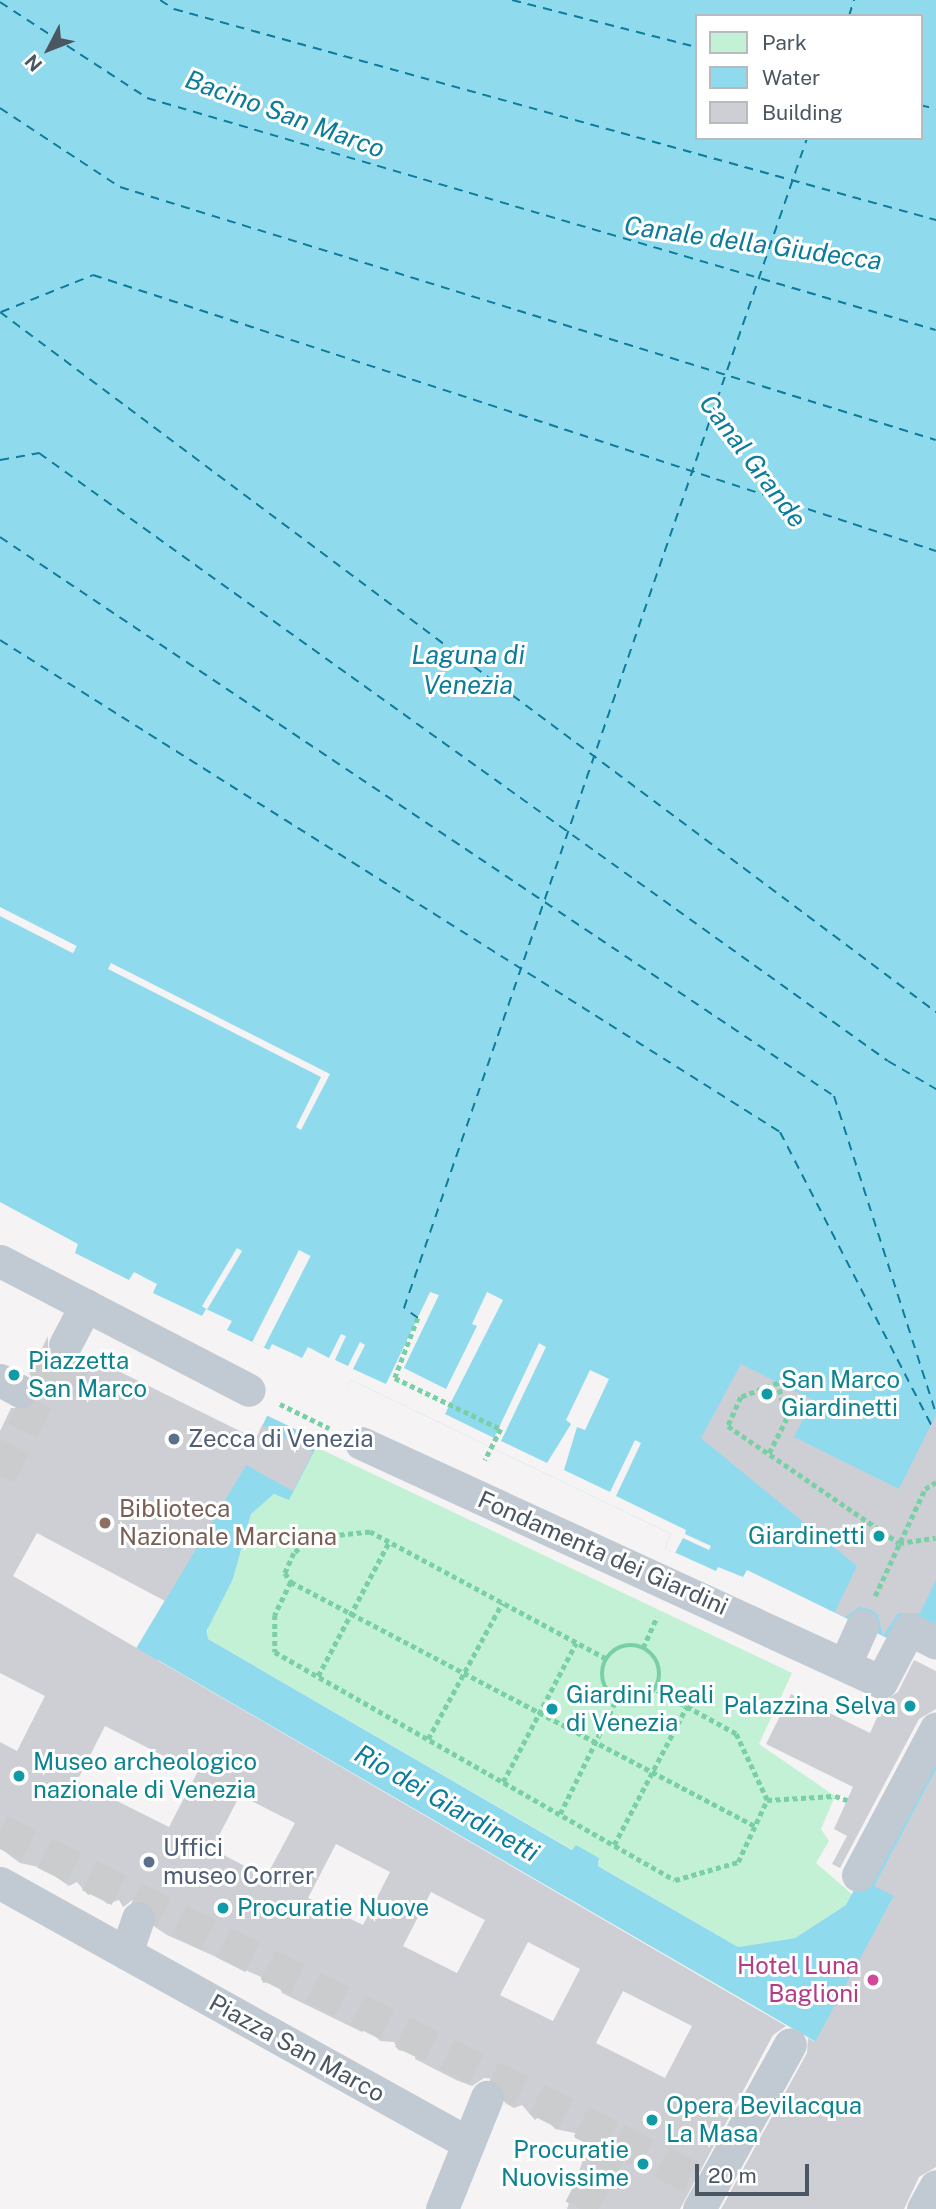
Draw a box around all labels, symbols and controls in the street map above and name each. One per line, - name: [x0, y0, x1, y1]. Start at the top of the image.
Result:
- north arrow: [14, 14, 84, 84]
- legend: [694, 14, 922, 140]
- text: Park: [762, 30, 807, 55]
- text: N: [20, 50, 47, 76]
- water label: Bacino San Marco: [181, 63, 389, 165]
- text: Water: [762, 65, 820, 90]
- text: Building: [762, 100, 843, 125]
- water label: Canale della Giudecca: [622, 209, 884, 277]
- water label: Canal Grande: [693, 388, 813, 534]
- water label: Laguna di Venezia: [411, 639, 525, 700]
- place label: Piazzetta San Marco: [28, 1347, 147, 1403]
- place label: San Marco Giardinetti: [781, 1366, 900, 1422]
- marker: Piazzetta San Marco: [6, 1367, 22, 1383]
- marker: San Marco Giardinetti: [759, 1386, 775, 1402]
- place label: Zecca di Venezia: [188, 1425, 374, 1453]
- marker: Zecca di Venezia: [166, 1431, 182, 1447]
- street label: Fondamenta dei Giardini: [473, 1485, 733, 1621]
- place label: Biblioteca Nazionale Marciana: [119, 1495, 337, 1551]
- marker: Biblioteca Nazionale Marciana: [97, 1515, 113, 1531]
- place label: Giardinetti: [748, 1522, 865, 1550]
- marker: Giardinetti: [871, 1528, 887, 1544]
- place label: Giardini Reali di Venezia: [566, 1681, 714, 1737]
- place label: Palazzina Selva: [723, 1692, 896, 1720]
- marker: Palazzina Selva: [902, 1698, 918, 1714]
- marker: Giardini Reali di Venezia: [544, 1701, 560, 1717]
- water label: Rio dei Giardinetti: [349, 1737, 545, 1869]
- place label: Museo archeologico nazionale di Venezia: [33, 1748, 257, 1804]
- marker: Museo archeologico nazionale di Venezia: [11, 1768, 27, 1784]
- place label: Uffici museo Correr: [163, 1834, 314, 1890]
- marker: Uffici museo Correr: [141, 1854, 157, 1870]
- place label: Procuratie Nuove: [237, 1894, 429, 1922]
- marker: Procuratie Nuove: [215, 1900, 231, 1916]
- place label: Hotel Luna Baglioni: [737, 1952, 859, 2008]
- marker: Hotel Luna Baglioni: [865, 1972, 881, 1988]
- street label: Piazza San Marco: [204, 1988, 390, 2108]
- place label: Opera Bevilacqua La Masa: [666, 2092, 862, 2148]
- marker: Opera Bevilacqua La Masa: [644, 2112, 660, 2128]
- place label: Procuratie Nuovissime: [501, 2136, 629, 2192]
- scale bar: [698, 2150, 812, 2194]
- marker: Procuratie Nuovissime: [635, 2156, 651, 2172]
- text: 20 m: [708, 2163, 757, 2188]

